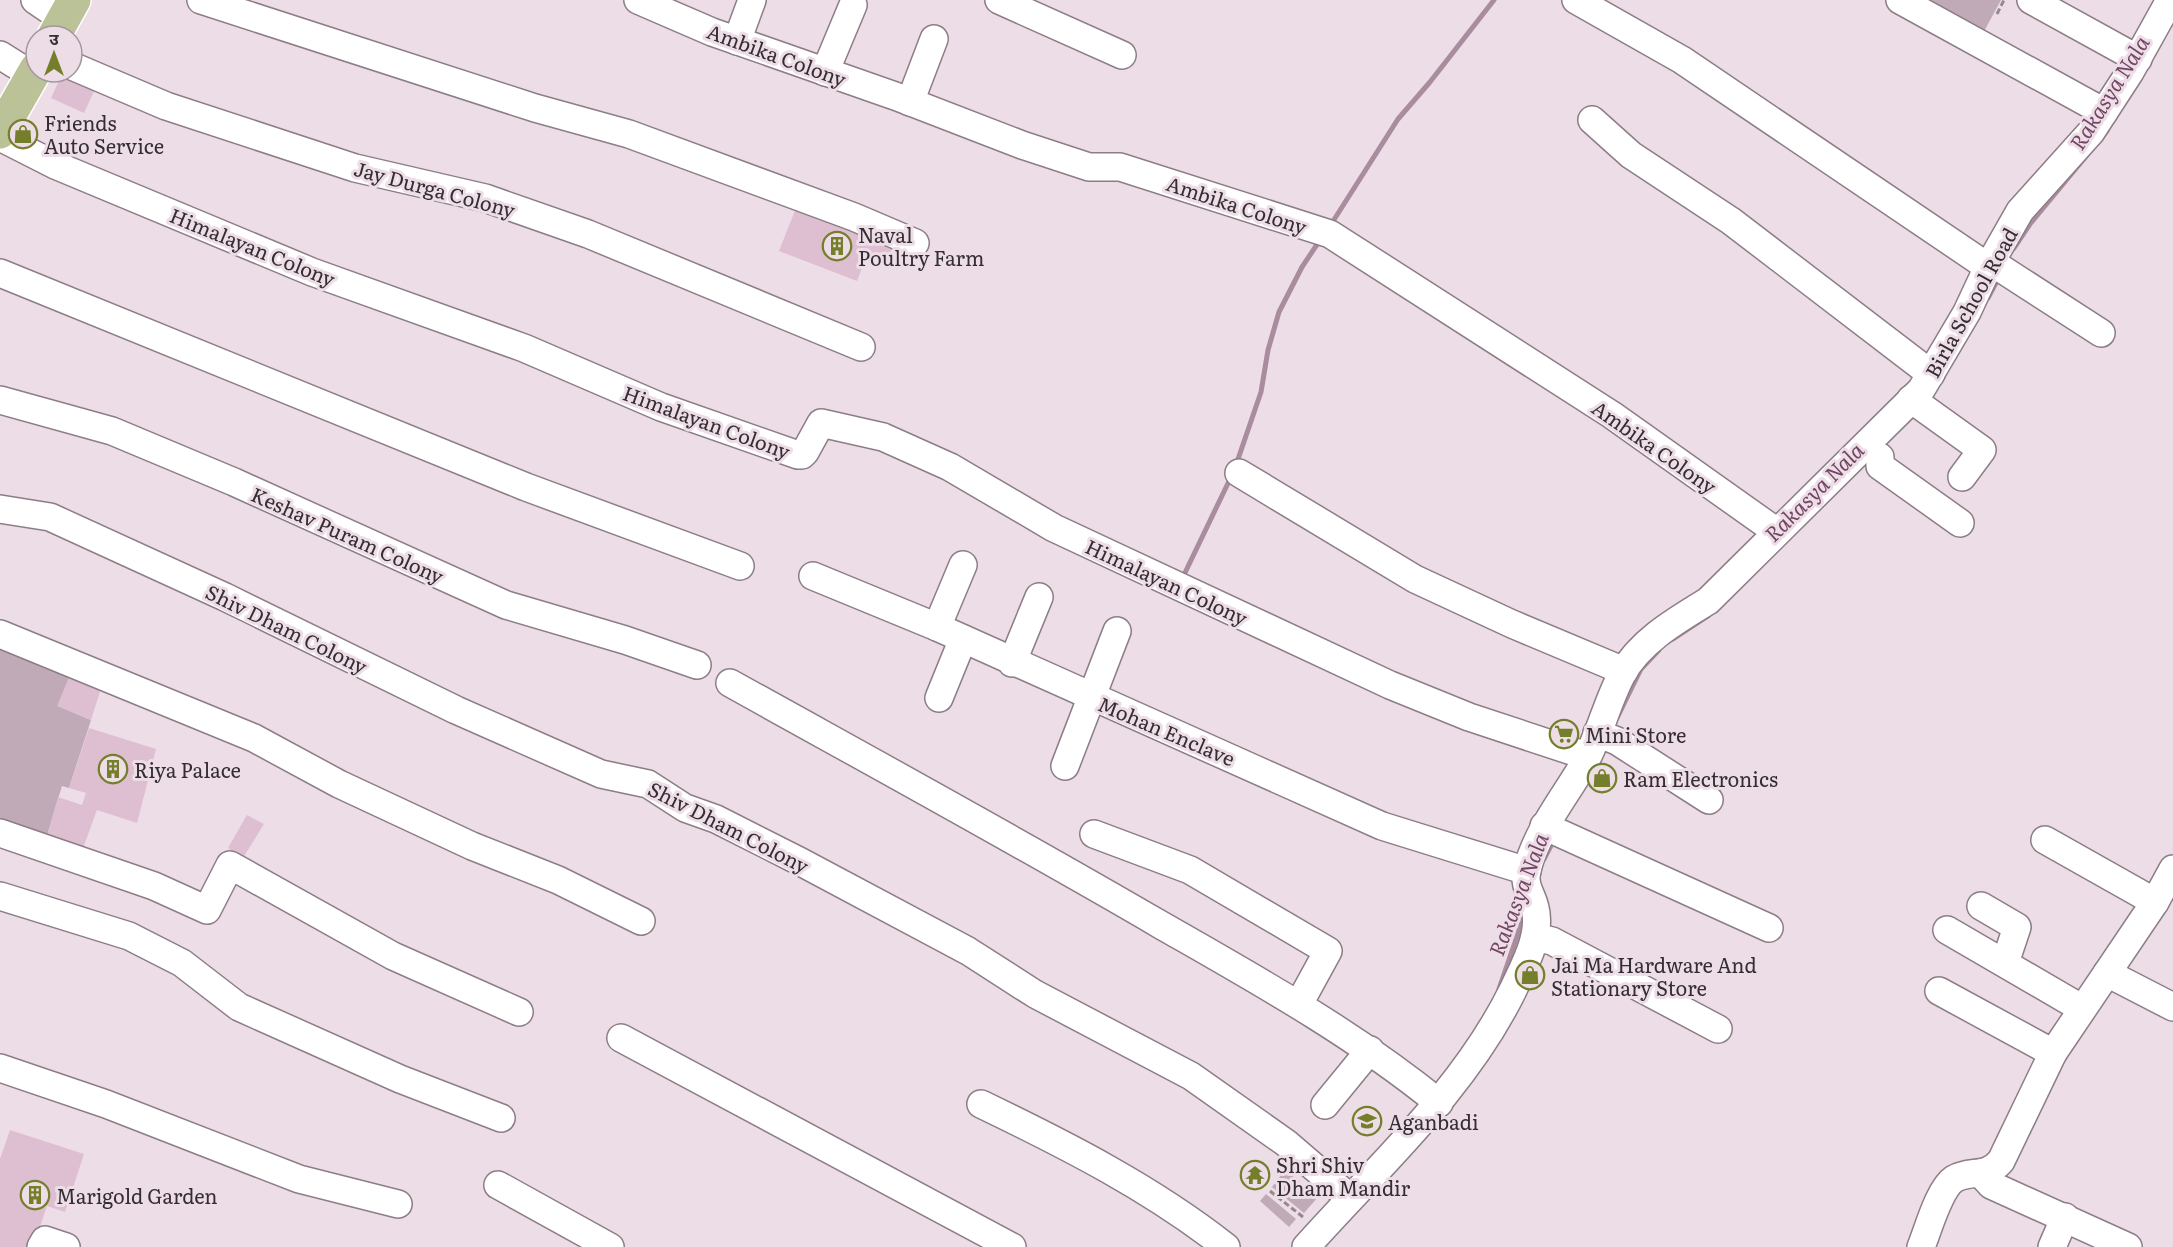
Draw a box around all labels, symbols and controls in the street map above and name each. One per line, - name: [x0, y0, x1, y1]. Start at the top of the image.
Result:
- street label: Ambika Colony: [703, 15, 851, 93]
- north arrow: [24, 24, 84, 84]
- text: उ: [49, 26, 59, 50]
- water label: Rakasya Nala: [2061, 29, 2155, 155]
- place label: Friends Auto Service: [44, 107, 164, 160]
- shop icon: Friends Auto Service: [7, 118, 39, 150]
- street label: Jay Durga Colony: [351, 152, 519, 224]
- street label: Ambika Colony: [1163, 167, 1311, 241]
- street label: Himalayan Colony: [166, 199, 341, 293]
- place label: Naval Poultry Farm: [858, 219, 984, 272]
- street label: Birla School Road: [1916, 221, 2024, 383]
- building icon: Naval Poultry Farm: [821, 230, 853, 262]
- street label: Himalayan Colony: [619, 377, 795, 465]
- street label: Ambika Colony: [1587, 392, 1724, 500]
- water label: Rakasya Nala: [1756, 434, 1870, 548]
- street label: Keshav Puram Colony: [247, 478, 450, 590]
- street label: Himalayan Colony: [1081, 530, 1254, 632]
- street label: Shiv Dham Colony: [201, 576, 373, 680]
- street label: Mohan Enclave: [1094, 688, 1240, 772]
- supermarket icon: Mini Store: [1548, 718, 1580, 750]
- place label: Mini Store: [1585, 719, 1686, 749]
- building icon: Riya Palace: [97, 753, 129, 785]
- place label: Riya Palace: [134, 754, 241, 784]
- shop icon: Ram Electronics: [1586, 762, 1618, 794]
- place label: Ram Electronics: [1623, 763, 1778, 793]
- street label: Shiv Dham Colony: [643, 773, 815, 880]
- water label: Rakasya Nala: [1479, 828, 1555, 960]
- place label: Jai Ma Hardware And Stationary Store: [1551, 949, 1757, 1002]
- shop icon: Jai Ma Hardware And Stationary Store: [1514, 959, 1546, 991]
- school or university icon: Aganbadi: [1351, 1105, 1383, 1137]
- place label: Aganbadi: [1388, 1106, 1479, 1136]
- place label: Shri Shiv Dham Mandir: [1276, 1149, 1411, 1202]
- temple icon: Shri Shiv Dham Mandir: [1239, 1159, 1271, 1191]
- building icon: Marigold Garden: [19, 1179, 51, 1211]
- place label: Marigold Garden: [56, 1180, 218, 1210]

